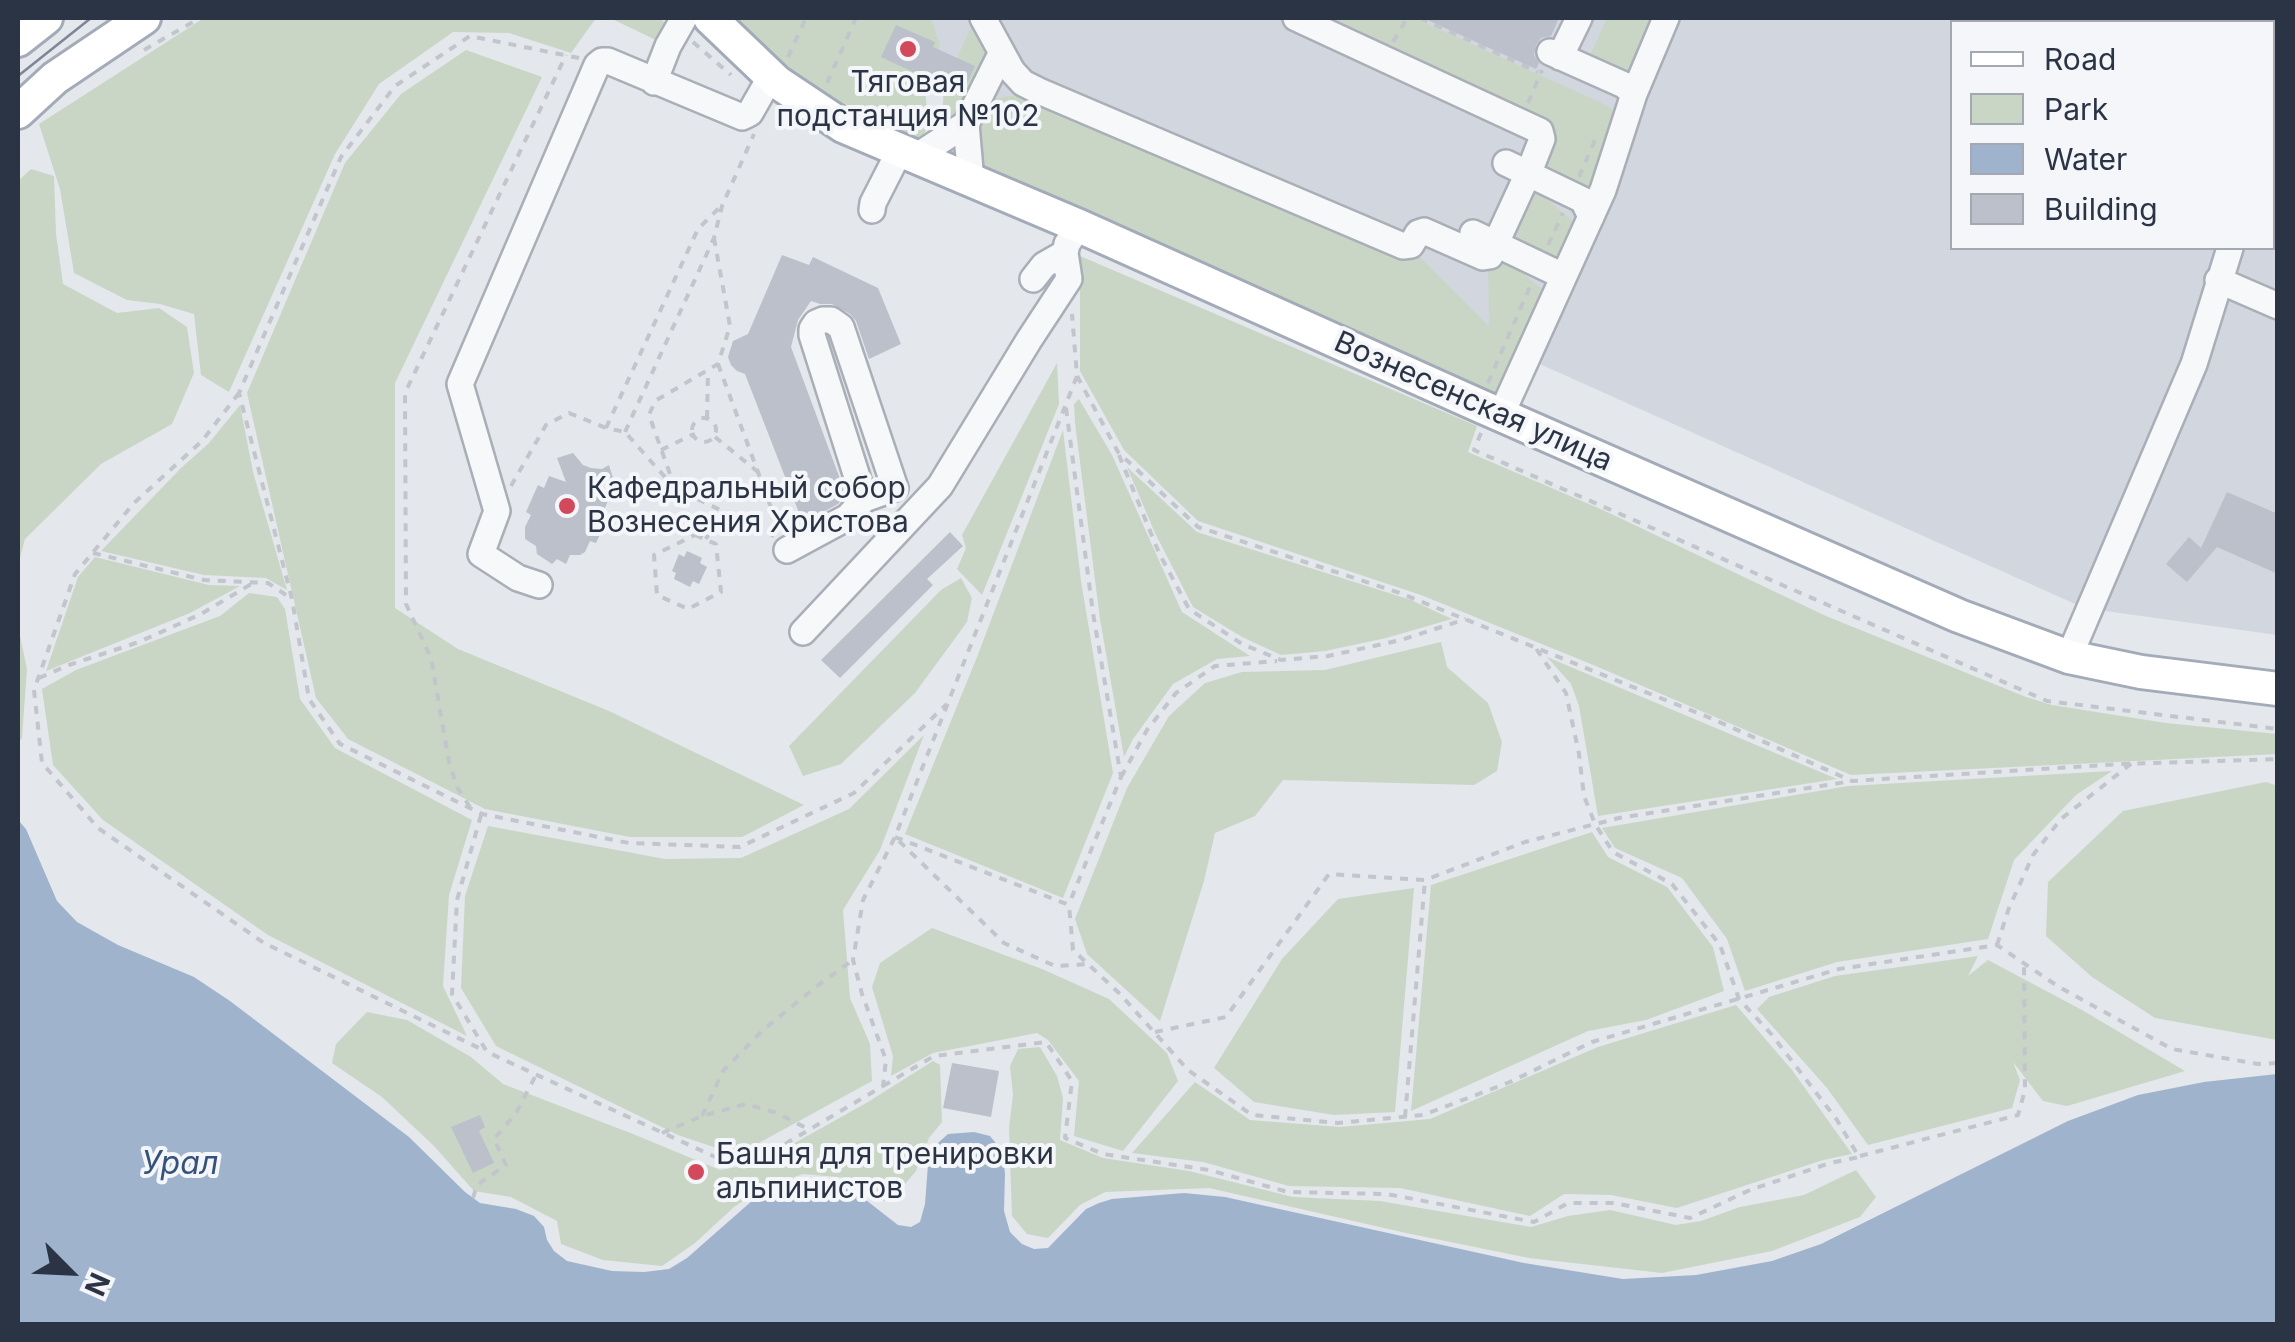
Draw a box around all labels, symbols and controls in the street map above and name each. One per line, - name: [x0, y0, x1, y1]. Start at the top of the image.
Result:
- legend: [1950, 20, 2275, 250]
- marker: Тяговая подстанция №102: [897, 38, 919, 60]
- text: Road: [2044, 41, 2116, 77]
- place label: Тяговая подстанция №102: [776, 65, 1040, 136]
- text: Park: [2044, 91, 2108, 127]
- text: Water: [2044, 141, 2127, 177]
- text: Building: [2044, 191, 2158, 227]
- street label: Вознесенская улица: [1328, 324, 1618, 480]
- place label: Кафедральный собор Вознесения Христова: [587, 471, 909, 542]
- marker: Кафедральный собор Вознесения Христова: [556, 495, 578, 517]
- place label: Башня для тренировки альпинистов: [716, 1137, 1054, 1208]
- water label: Урал: [142, 1145, 218, 1183]
- marker: Башня для тренировки альпинистов: [685, 1161, 707, 1183]
- north arrow: [20, 1222, 120, 1322]
- text: N: [78, 1268, 117, 1301]

